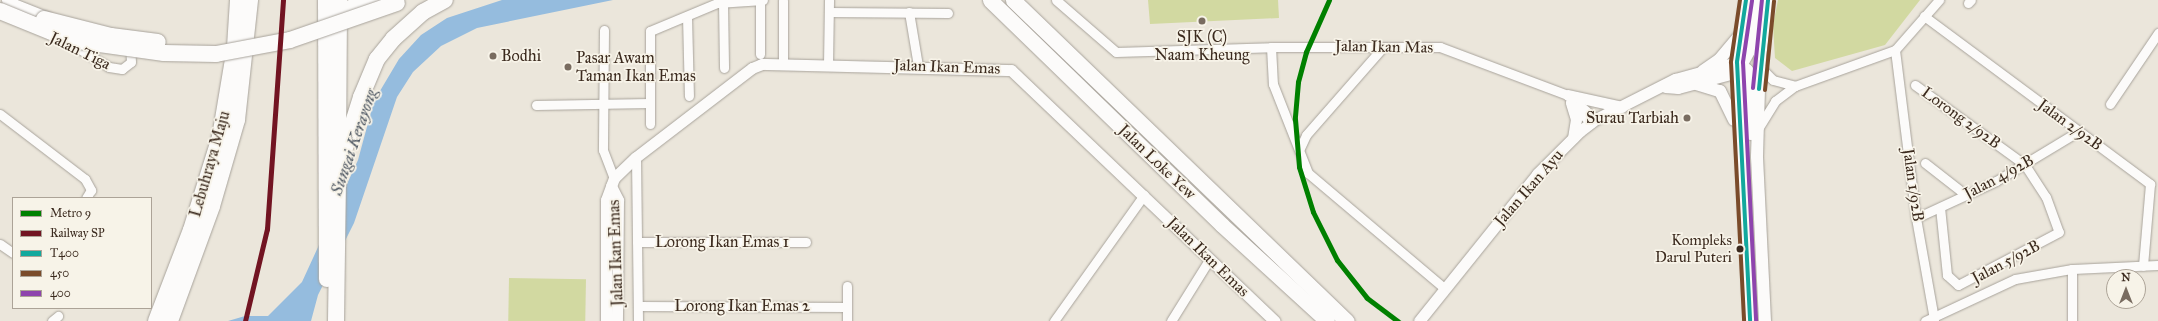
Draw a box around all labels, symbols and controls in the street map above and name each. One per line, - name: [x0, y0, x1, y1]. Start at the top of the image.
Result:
- marker: SJK (C) Naam Kheung: [1197, 16, 1207, 26]
- place label: SJK (C) Naam Kheung: [1154, 27, 1250, 65]
- street label: Jalan Tiga: [46, 28, 114, 74]
- street label: Jalan Ikan Mas: [1335, 37, 1433, 57]
- place label: Bodhi: [501, 46, 541, 66]
- place label: Pasar Awam Taman Ikan Emas: [576, 48, 696, 86]
- marker: Bodhi: [488, 51, 498, 61]
- street label: Jalan Ikan Emas: [893, 56, 1001, 78]
- marker: Pasar Awam Taman Ikan Emas: [563, 62, 573, 72]
- street label: Lorong 2/92B: [1918, 83, 2004, 153]
- water label: Sungai Kerayong: [326, 86, 382, 198]
- street label: Jalan 2/92B: [2034, 95, 2106, 155]
- place label: Surau Tarbiah: [1586, 108, 1679, 128]
- street label: Lebuhraya Maju: [186, 109, 234, 219]
- marker: Surau Tarbiah: [1682, 113, 1692, 123]
- street label: Jalan Loke Yew: [1115, 121, 1199, 203]
- street label: Jalan Ikan Ayu: [1490, 146, 1568, 230]
- street label: Jalan 1/92B: [1898, 147, 1928, 223]
- street label: Jalan 4/92B: [1961, 151, 2037, 203]
- legend: [12, 197, 152, 309]
- street label: Jalan Ikan Emas: [605, 199, 627, 307]
- text: Metro 9: [50, 206, 91, 220]
- street label: Jalan Ikan Emas: [1163, 213, 1253, 301]
- text: Railway SP: [50, 226, 105, 240]
- place label: Kompleks Darul Puteri: [1655, 231, 1732, 266]
- street label: Lorong Ikan Emas 1: [655, 232, 789, 252]
- street label: Jalan 5/92B: [1969, 236, 2043, 288]
- marker: Kompleks Darul Puteri: [1735, 244, 1745, 254]
- text: T400: [50, 246, 79, 260]
- text: 450: [50, 266, 69, 280]
- north arrow: [2106, 269, 2146, 309]
- text: N: [2121, 271, 2131, 284]
- text: 400: [50, 286, 71, 300]
- street label: Lorong Ikan Emas 2: [674, 296, 810, 316]

